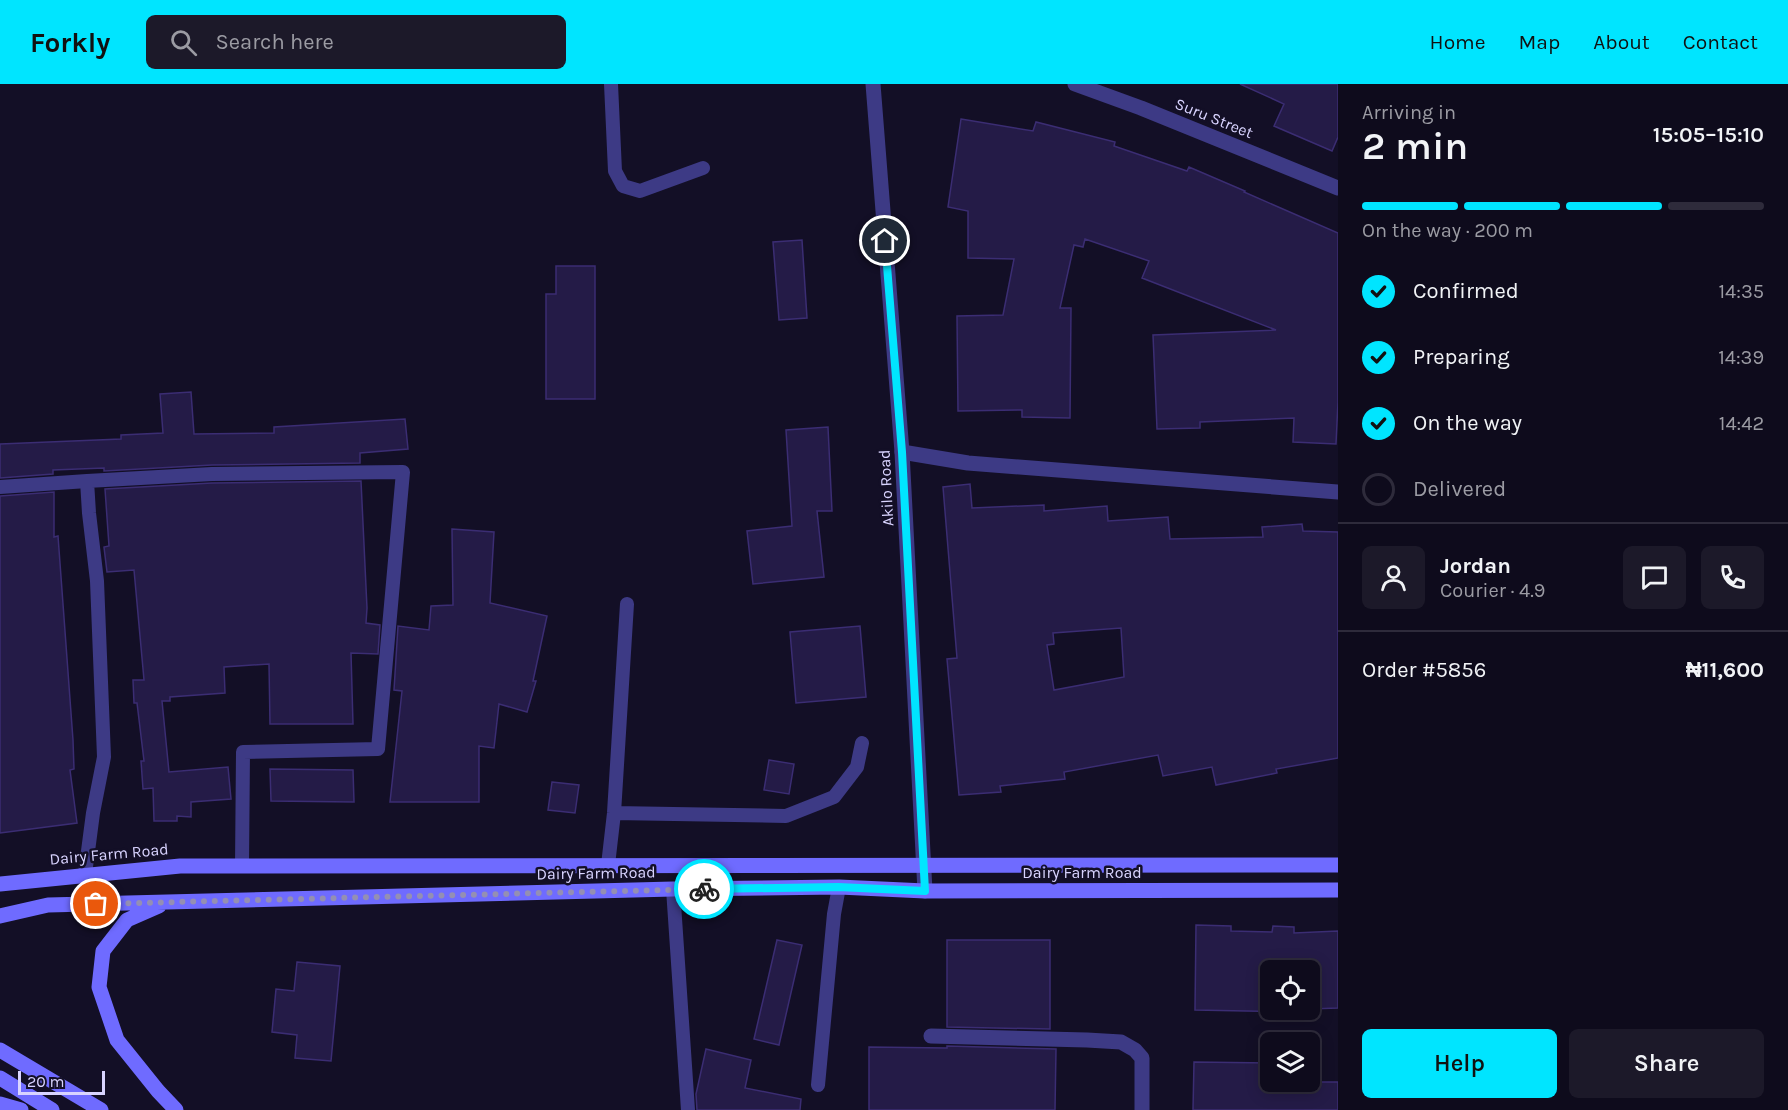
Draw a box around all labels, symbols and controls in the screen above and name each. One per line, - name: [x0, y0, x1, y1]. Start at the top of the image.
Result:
- search box: [146, 15, 566, 69]
- text: Forkly: [30, 26, 110, 59]
- icon: search: [167, 26, 200, 59]
- text: Search here: [215, 29, 334, 55]
- text: Home: [1430, 30, 1486, 54]
- text: Map: [1519, 30, 1560, 54]
- text: About: [1593, 30, 1650, 54]
- text: Contact: [1683, 30, 1758, 54]
- street label: Suru Street: [1172, 94, 1256, 142]
- text: Arriving in: [1362, 101, 1456, 124]
- text: 15:05–15:10: [1653, 122, 1764, 148]
- text: 2 min: [1362, 123, 1468, 169]
- pin: [859, 215, 910, 266]
- text: On the way · 200 m: [1362, 219, 1533, 242]
- icon: home: [868, 224, 901, 257]
- icon: check: [1362, 275, 1395, 308]
- text: Confirmed: [1413, 278, 1519, 304]
- text: 14:35: [1719, 280, 1764, 303]
- icon: check: [1362, 341, 1395, 374]
- text: Preparing: [1413, 344, 1510, 370]
- text: 14:39: [1718, 346, 1764, 369]
- icon: check: [1362, 407, 1395, 440]
- text: On the way: [1413, 410, 1522, 436]
- text: 14:42: [1719, 412, 1764, 435]
- street label: Akilo Road: [875, 449, 897, 527]
- text: Delivered: [1413, 476, 1506, 502]
- button: person: [1362, 546, 1425, 609]
- button: chat: [1623, 546, 1686, 609]
- button: phone: [1701, 546, 1764, 609]
- text: Jordan: [1440, 553, 1511, 579]
- text: Courier · 4.9: [1440, 579, 1545, 602]
- text: Order #5856: [1362, 657, 1486, 683]
- text: ₦11,600: [1686, 657, 1764, 683]
- street label: Dairy Farm Road: [49, 839, 169, 869]
- courier: [674, 859, 734, 919]
- street label: Dairy Farm Road: [536, 862, 656, 884]
- street label: Dairy Farm Road: [1022, 863, 1142, 882]
- icon: bike: [688, 873, 721, 906]
- pin: [70, 878, 121, 929]
- icon: bag: [79, 887, 112, 920]
- map controls: [1260, 960, 1320, 1092]
- button: locate: [1260, 960, 1320, 1020]
- button: Help: [1362, 1029, 1557, 1098]
- button: Share: [1569, 1029, 1764, 1098]
- button: layers: [1260, 1032, 1320, 1092]
- scale bar: [18, 1068, 105, 1096]
- text: 20 m: [27, 1072, 65, 1091]

